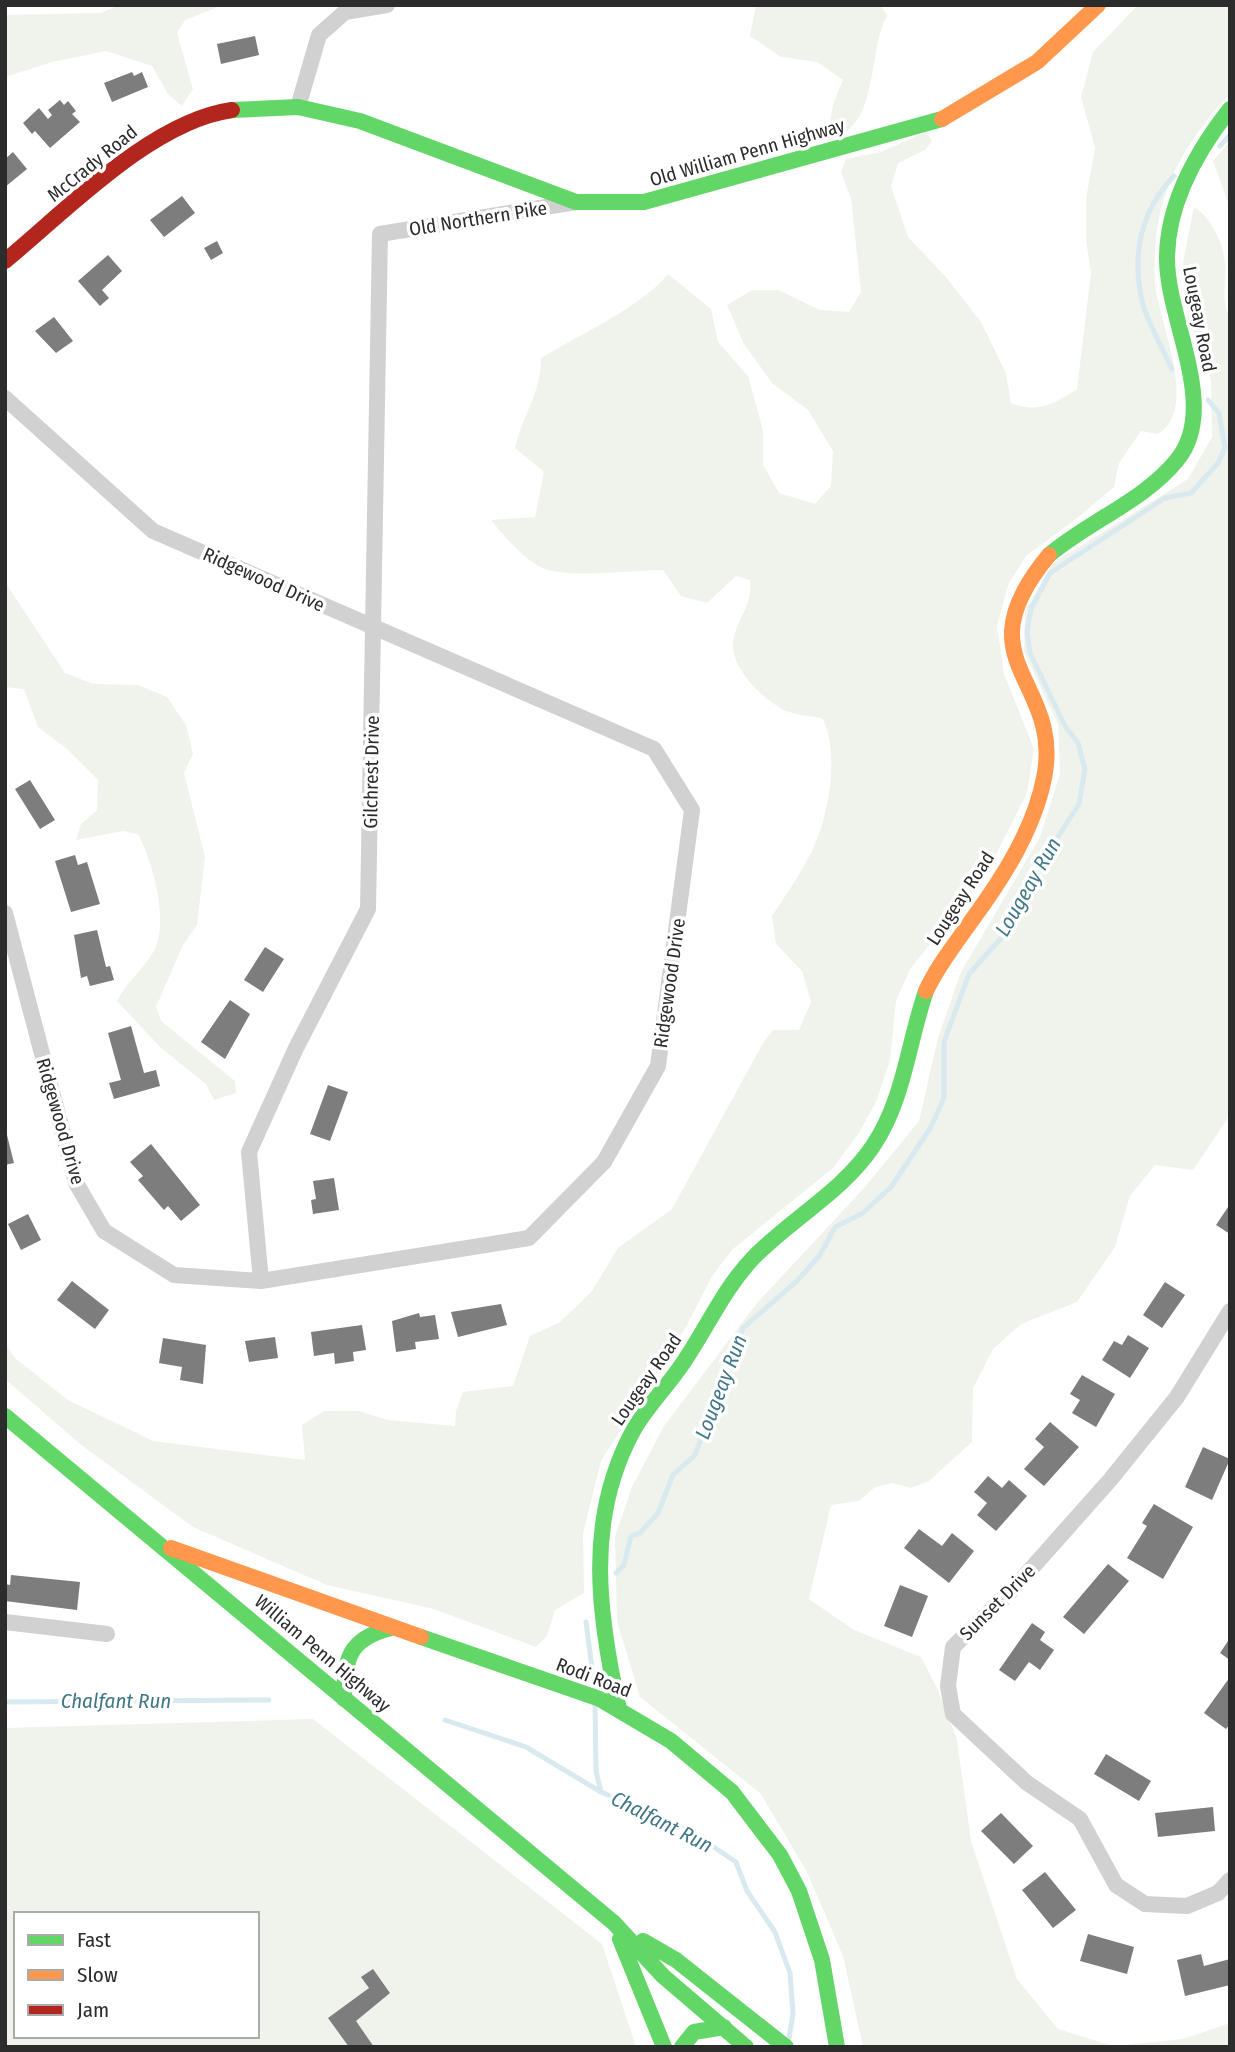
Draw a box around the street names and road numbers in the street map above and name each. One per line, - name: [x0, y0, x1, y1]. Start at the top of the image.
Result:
- street label: Old William Penn Highway: [647, 113, 848, 191]
- street label: McCrady Road: [43, 120, 142, 207]
- street label: Old Northern Pike: [408, 196, 549, 241]
- street label: Lougeay Road: [1178, 264, 1221, 374]
- street label: Ridgewood Drive: [199, 542, 328, 617]
- street label: Gilchrest Drive: [359, 715, 384, 829]
- street label: Lougeay Road: [922, 847, 999, 949]
- street label: Ridgewood Drive: [649, 917, 690, 1049]
- street label: Ridgewood Drive: [31, 1055, 90, 1187]
- street label: Lougeay Road: [606, 1329, 687, 1430]
- street label: Sunset Drive: [955, 1560, 1040, 1645]
- street label: William Penn Highway: [250, 1590, 396, 1717]
- street label: Rodi Road: [553, 1653, 635, 1702]

